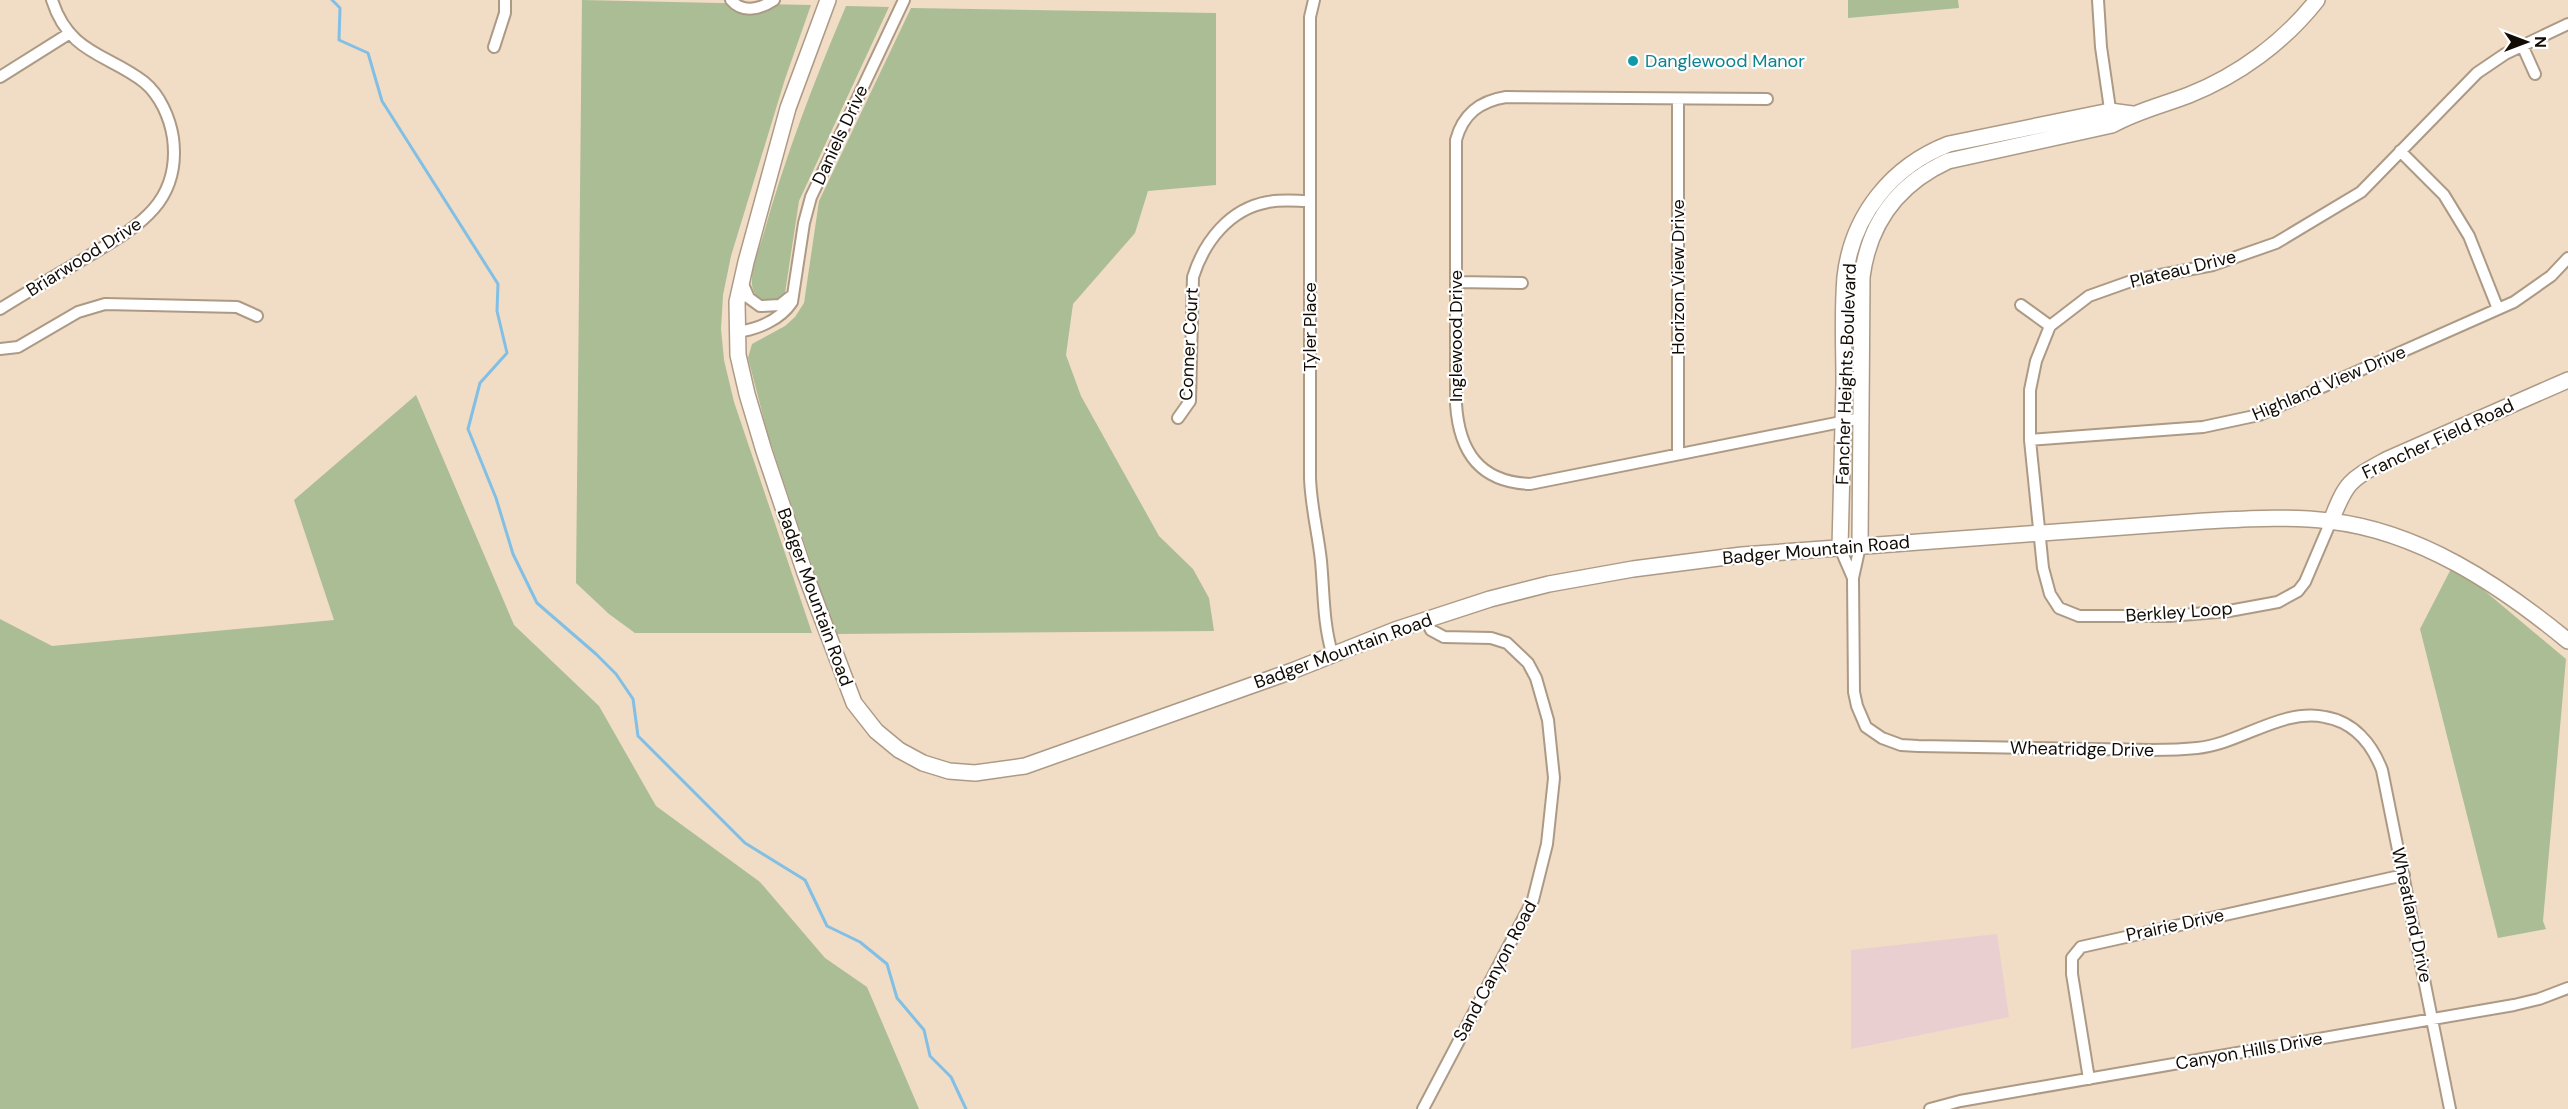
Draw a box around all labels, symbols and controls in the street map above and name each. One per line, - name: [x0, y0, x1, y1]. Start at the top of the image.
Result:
- north arrow: [2496, 12, 2556, 72]
- text: N: [2530, 36, 2551, 48]
- place label: Danglewood Manor: [1645, 49, 1805, 73]
- marker: Danglewood Manor: [1626, 54, 1640, 68]
- street label: Daniels Drive: [806, 81, 874, 189]
- street label: Horizon View Drive: [1666, 199, 1690, 355]
- street label: Briarwood Drive: [22, 212, 146, 302]
- street label: Plateau Drive: [2127, 244, 2239, 294]
- street label: Fancher Heights Boulevard: [1830, 263, 1862, 485]
- street label: Inglewood Drive: [1444, 270, 1468, 402]
- street label: Tyler Place: [1298, 282, 1322, 372]
- street label: Conner Court: [1174, 287, 1204, 401]
- street label: Highland View Drive: [2249, 340, 2409, 426]
- street label: Francher Field Road: [2358, 393, 2518, 485]
- street label: Badger Mountain Road: [772, 505, 858, 689]
- street label: Badger Mountain Road: [1721, 530, 1911, 570]
- street label: Berkley Loop: [2125, 596, 2233, 628]
- street label: Badger Mountain Road: [1251, 608, 1435, 694]
- street label: Wheatridge Drive: [2010, 736, 2154, 762]
- street label: Wheatland Drive: [2386, 845, 2438, 985]
- street label: Sand Canyon Road: [1448, 896, 1542, 1046]
- street label: Prairie Drive: [2124, 903, 2226, 947]
- street label: Canyon Hills Drive: [2174, 1026, 2324, 1076]

